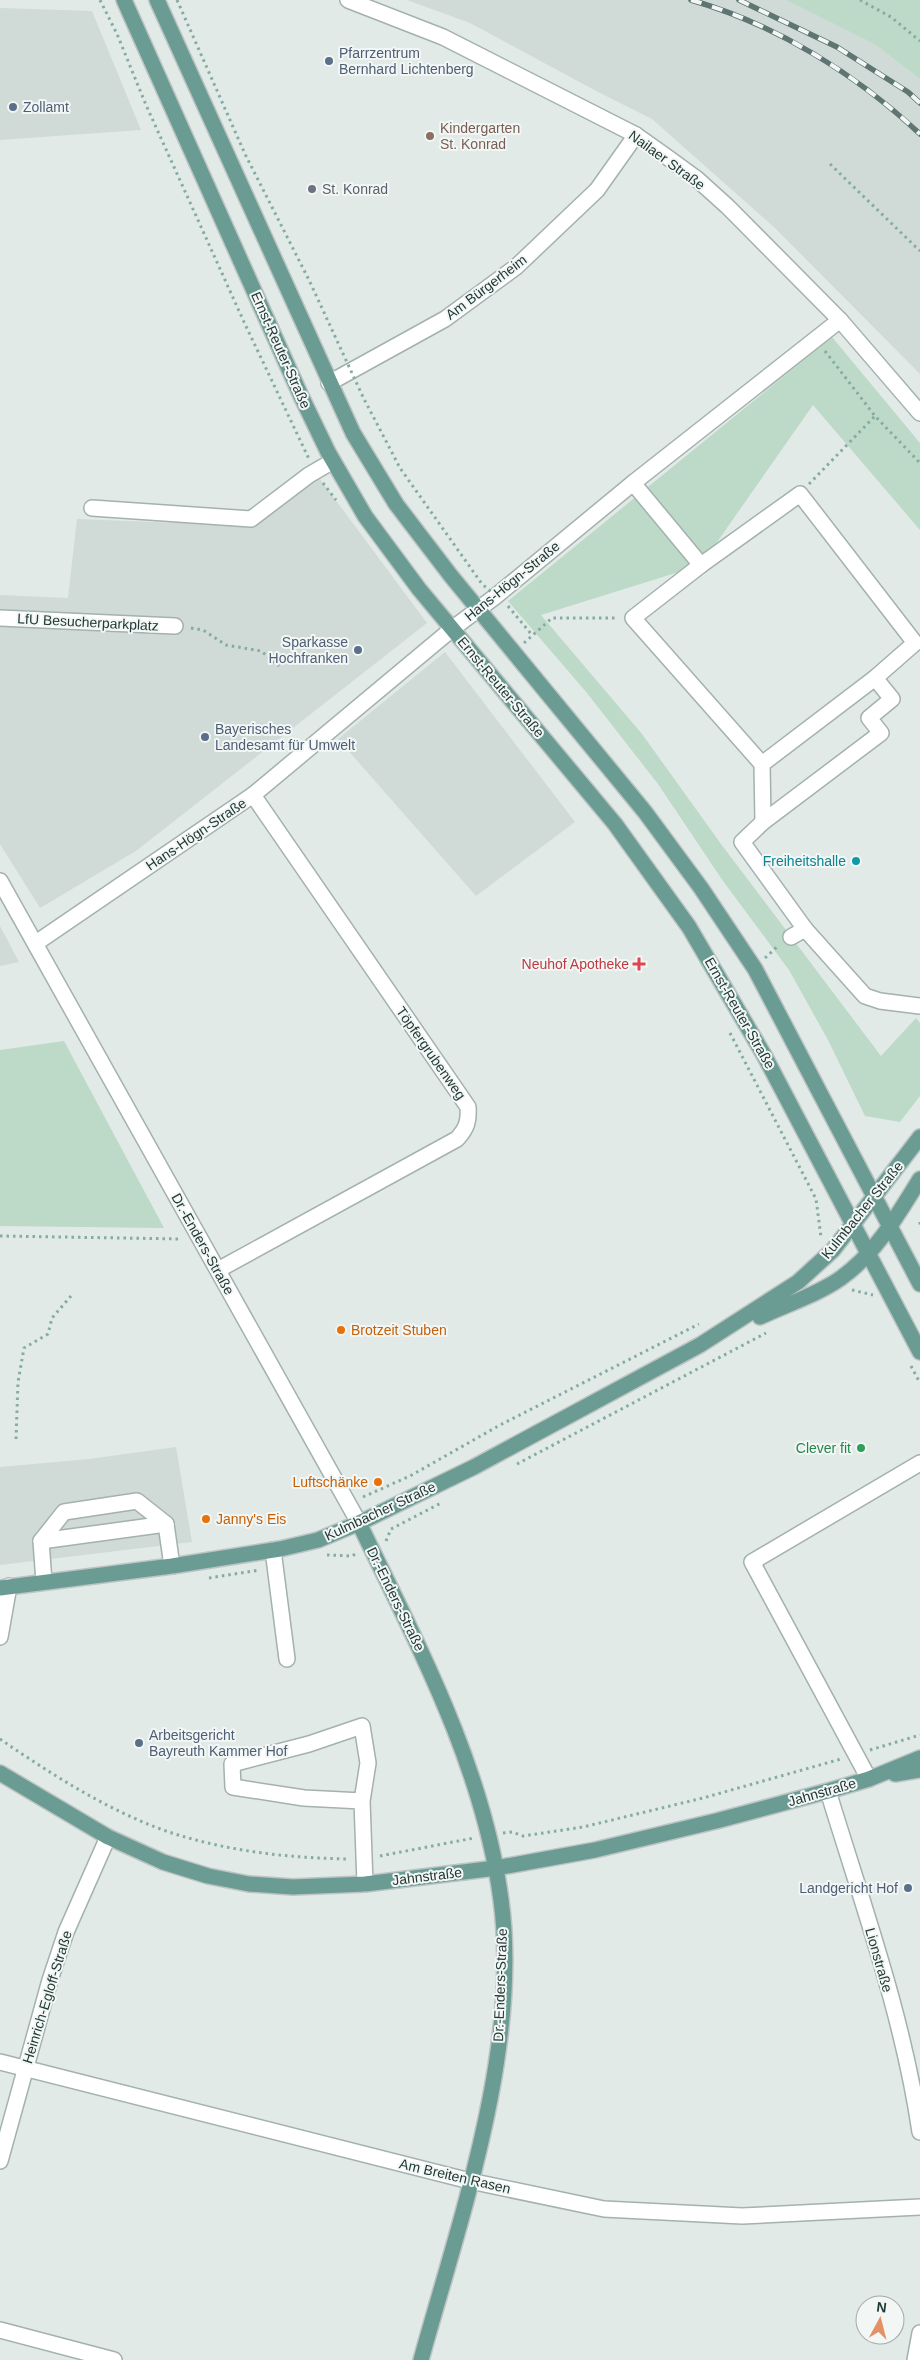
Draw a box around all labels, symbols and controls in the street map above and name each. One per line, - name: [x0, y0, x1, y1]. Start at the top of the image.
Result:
- place label: Pfarrzentrum Bernhard Lichtenberg: [339, 45, 474, 77]
- marker: Pfarrzentrum Bernhard Lichtenberg: [323, 55, 335, 67]
- place label: Zollamt: [23, 99, 69, 115]
- marker: Zollamt: [7, 101, 19, 113]
- place label: Kindergarten St. Konrad: [440, 120, 520, 152]
- street label: Nailaer Straße: [626, 127, 708, 193]
- marker: Kindergarten St. Konrad: [424, 130, 436, 142]
- place label: St. Konrad: [322, 181, 388, 197]
- marker: St. Konrad: [306, 183, 318, 195]
- street label: Am Bürgerheim: [442, 251, 530, 323]
- street label: Ernst-Reuter-Straße: [248, 289, 314, 411]
- street label: Hans-Högn-Straße: [461, 538, 563, 624]
- street label: LfU Besucherparkplatz: [17, 610, 159, 634]
- place label: Sparkasse Hochfranken: [269, 634, 348, 666]
- street label: Ernst-Reuter-Straße: [454, 634, 548, 741]
- marker: Sparkasse Hochfranken: [352, 644, 364, 656]
- place label: Bayerisches Landesamt für Umwelt: [215, 721, 355, 753]
- marker: Bayerisches Landesamt für Umwelt: [199, 731, 211, 743]
- street label: Hans-Högn-Straße: [143, 794, 249, 873]
- place label: Freiheitshalle: [763, 853, 846, 869]
- marker: Freiheitshalle: [850, 855, 862, 867]
- street label: Ernst-Reuter-Straße: [702, 954, 779, 1072]
- place label: Neuhof Apotheke: [522, 956, 629, 972]
- marker: Neuhof Apotheke: [633, 958, 645, 970]
- street label: Töpfergrubenweg: [393, 1003, 469, 1103]
- street label: Kulmbacher Straße: [818, 1158, 906, 1262]
- street label: Dr.-Enders-Straße: [168, 1190, 238, 1298]
- place label: Brotzeit Stuben: [351, 1322, 447, 1338]
- marker: Brotzeit Stuben: [335, 1324, 347, 1336]
- place label: Clever fit: [796, 1440, 851, 1456]
- marker: Clever fit: [855, 1442, 867, 1454]
- place label: Luftschänke: [293, 1474, 368, 1490]
- marker: Luftschänke: [372, 1476, 384, 1488]
- street label: Kulmbacher Straße: [322, 1478, 438, 1544]
- place label: Janny's Eis: [216, 1511, 286, 1527]
- marker: Janny's Eis: [200, 1513, 212, 1525]
- street label: Dr.-Enders-Straße: [364, 1544, 428, 1654]
- place label: Arbeitsgericht Bayreuth Kammer Hof: [149, 1727, 288, 1759]
- marker: Arbeitsgericht Bayreuth Kammer Hof: [133, 1737, 145, 1749]
- street label: Jahnstraße: [786, 1775, 858, 1809]
- street label: Jahnstraße: [391, 1864, 463, 1888]
- place label: Landgericht Hof: [799, 1880, 898, 1896]
- marker: Landgericht Hof: [902, 1882, 914, 1894]
- street label: Lionstraße: [862, 1926, 896, 1994]
- street label: Heinrich-Egloff-Straße: [19, 1928, 75, 2065]
- street label: Dr.-Enders-Straße: [490, 1928, 510, 2042]
- street label: Am Breiten Rasen: [398, 2155, 512, 2197]
- north arrow: [855, 2295, 905, 2345]
- text: N: [876, 2299, 888, 2316]

